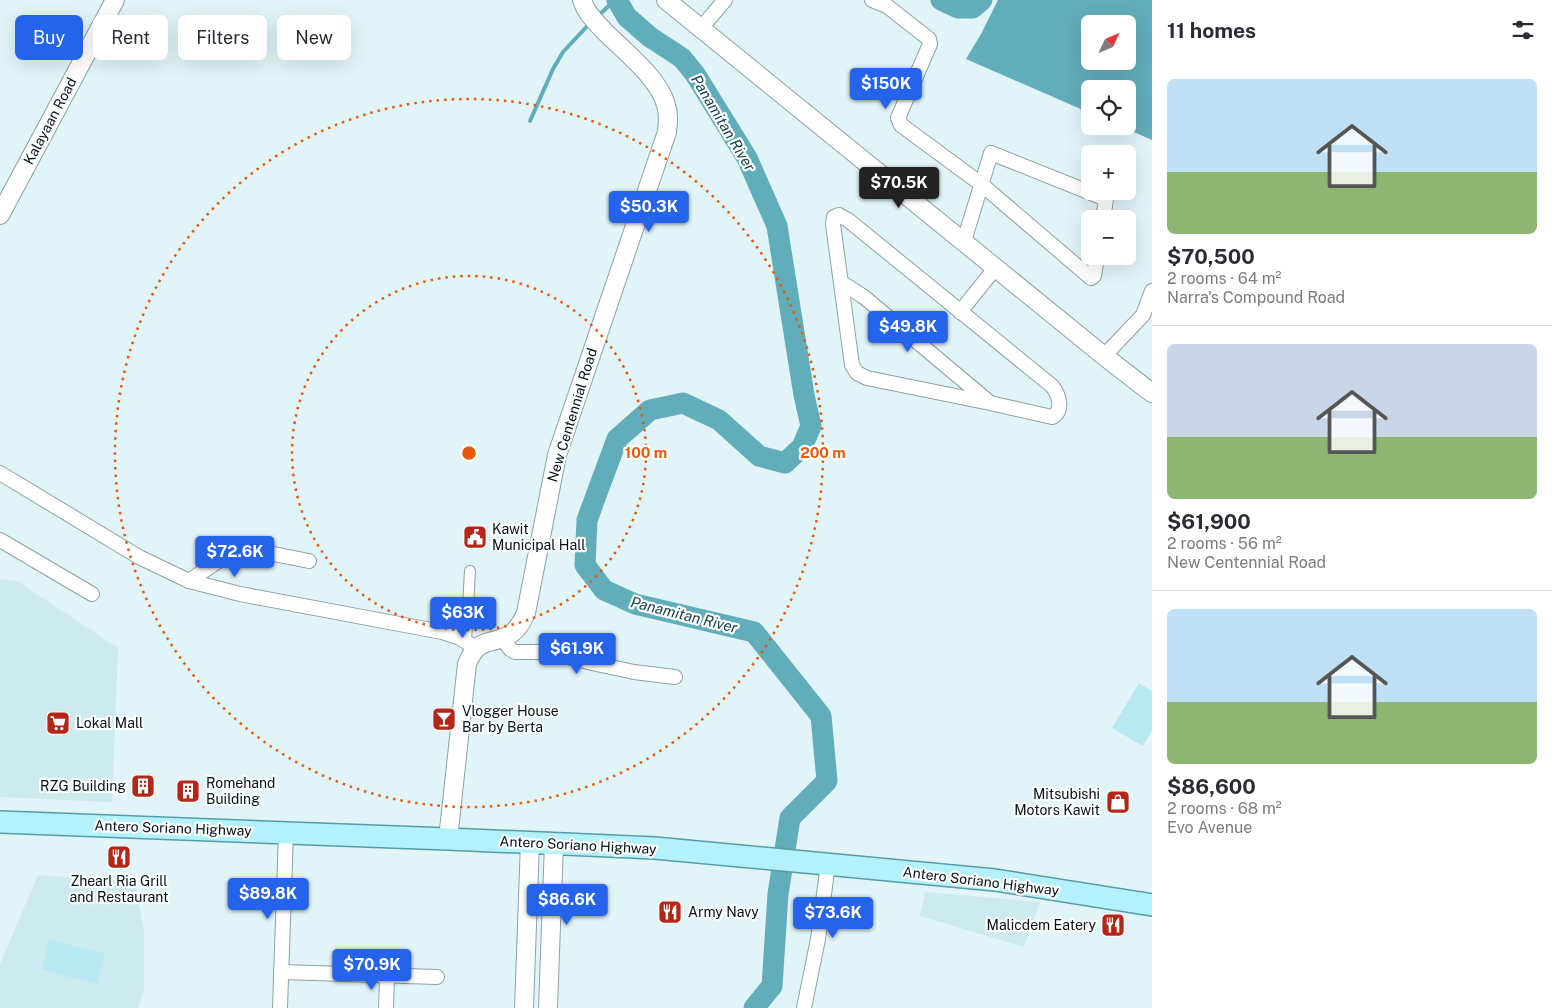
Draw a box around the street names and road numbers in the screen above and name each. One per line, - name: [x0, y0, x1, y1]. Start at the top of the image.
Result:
- street label: Kalayaan Road: [20, 75, 80, 167]
- street label: New Centennial Road: [544, 346, 600, 484]
- street label: Antero Soriano Highway: [94, 817, 252, 839]
- street label: Antero Soriano Highway: [499, 833, 657, 857]
- street label: Antero Soriano Highway: [902, 863, 1061, 899]

